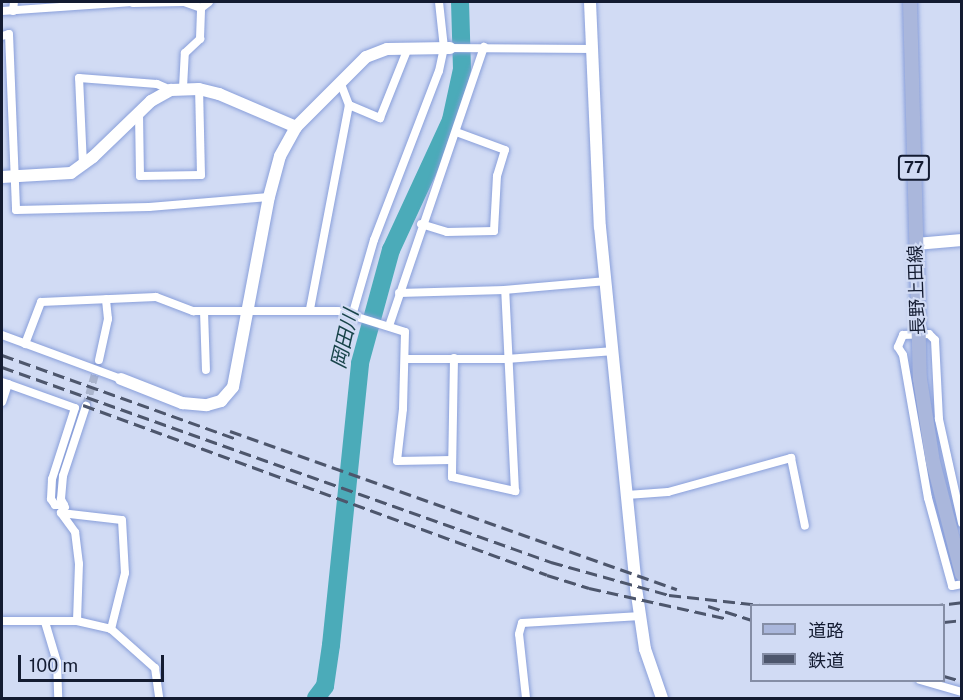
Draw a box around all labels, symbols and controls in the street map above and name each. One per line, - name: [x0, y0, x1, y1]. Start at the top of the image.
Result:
- road number: 77: [898, 155, 930, 181]
- street label: 長野上田線: [905, 245, 929, 335]
- water label: 岡田川: [327, 307, 363, 371]
- legend: [750, 604, 945, 682]
- text: 道路: [808, 620, 844, 641]
- scale bar: [21, 643, 166, 681]
- text: 鉄道: [808, 650, 844, 671]
- text: 100 m: [29, 655, 78, 676]

